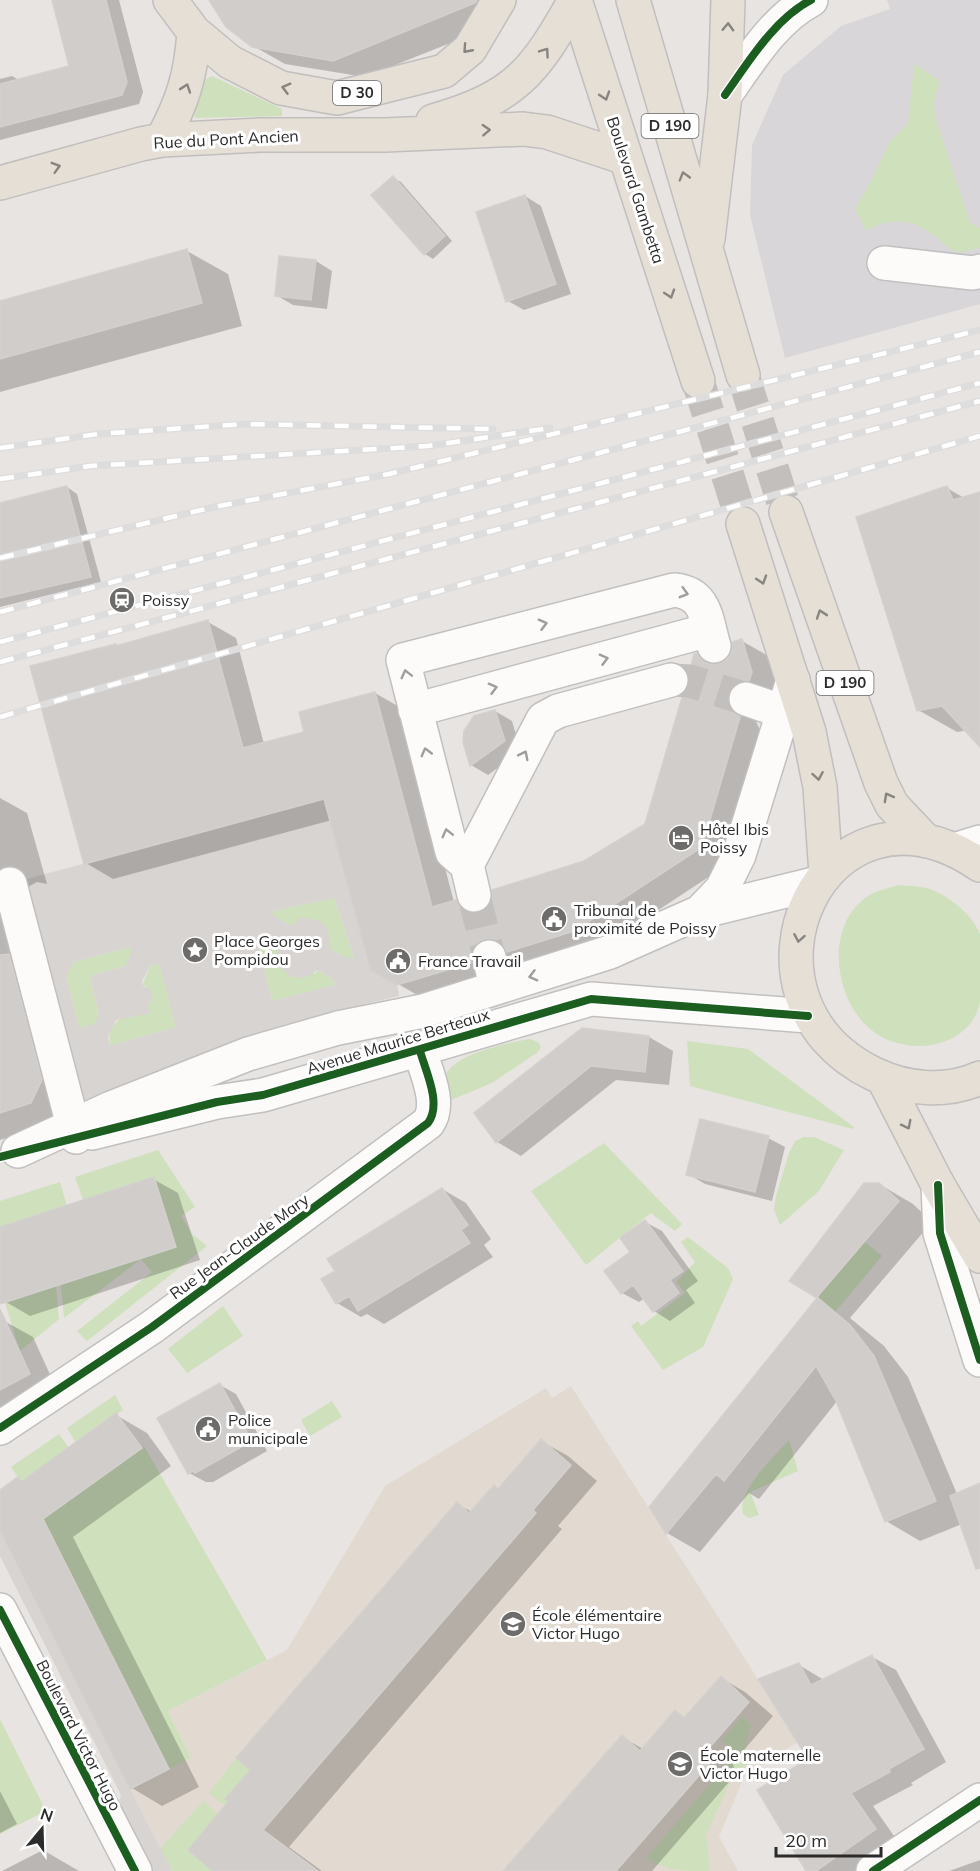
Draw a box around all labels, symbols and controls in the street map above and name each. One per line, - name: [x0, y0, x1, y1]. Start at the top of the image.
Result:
- one-way arrow: [721, 22, 734, 31]
- one-way arrow: [463, 42, 474, 52]
- one-way arrow: [538, 48, 549, 59]
- road number: D 30: [333, 81, 381, 105]
- one-way arrow: [281, 82, 291, 95]
- one-way arrow: [179, 83, 191, 94]
- one-way arrow: [598, 90, 611, 101]
- street label: Boulevard Gambetta: [603, 114, 669, 266]
- road number: D 190: [642, 114, 698, 138]
- one-way arrow: [481, 123, 490, 136]
- street label: Rue du Pont Ancien: [153, 125, 299, 153]
- one-way arrow: [50, 162, 61, 174]
- one-way arrow: [679, 172, 691, 182]
- one-way arrow: [663, 288, 675, 299]
- one-way arrow: [754, 574, 767, 585]
- station icon: Poissy: [107, 585, 137, 615]
- one-way arrow: [678, 586, 689, 598]
- place label: Poissy: [142, 590, 190, 610]
- one-way arrow: [816, 609, 829, 620]
- one-way arrow: [538, 618, 548, 631]
- one-way arrow: [598, 654, 609, 666]
- one-way arrow: [401, 669, 414, 679]
- road number: D 190: [816, 671, 874, 695]
- one-way arrow: [488, 683, 498, 696]
- one-way arrow: [421, 747, 434, 757]
- one-way arrow: [516, 750, 528, 761]
- one-way arrow: [811, 771, 824, 781]
- one-way arrow: [884, 793, 895, 803]
- place label: Hôtel Ibis Poissy: [700, 819, 769, 857]
- hotel icon: Hôtel Ibis Poissy: [666, 823, 696, 853]
- one-way arrow: [441, 828, 454, 838]
- place label: Tribunal de proximité de Poissy: [574, 900, 717, 938]
- public building icon: Tribunal de proximité de Poissy: [539, 904, 569, 934]
- place label: Place Georges Pompidou: [214, 931, 320, 969]
- one-way arrow: [793, 933, 806, 943]
- place icon: Place Georges Pompidou: [180, 935, 210, 965]
- public building icon: France Travail: [383, 946, 413, 976]
- place label: France Travail: [418, 951, 521, 971]
- one-way arrow: [528, 969, 539, 981]
- street label: Avenue Maurice Berteaux: [304, 1004, 492, 1078]
- one-way arrow: [900, 1118, 911, 1129]
- street label: Rue Jean-Claude Mary: [166, 1188, 313, 1303]
- place label: Police municipale: [228, 1410, 308, 1448]
- public building icon: Police municipale: [193, 1414, 223, 1444]
- place label: École élémentaire Victor Hugo: [532, 1605, 662, 1643]
- school or university icon: École élémentaire Victor Hugo: [498, 1609, 528, 1639]
- street label: Boulevard Victor Hugo: [32, 1656, 126, 1814]
- place label: École maternelle Victor Hugo: [700, 1745, 821, 1783]
- school or university icon: École maternelle Victor Hugo: [665, 1749, 695, 1779]
- north arrow: [12, 1799, 72, 1859]
- text: N: [38, 1803, 56, 1826]
- scale bar: [776, 1820, 881, 1858]
- text: 20 m: [785, 1829, 827, 1852]

